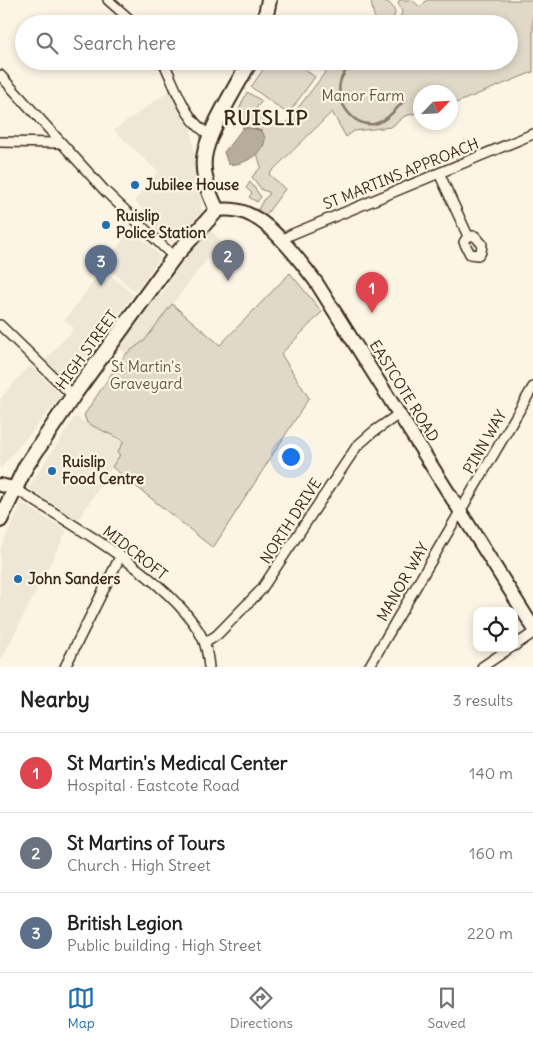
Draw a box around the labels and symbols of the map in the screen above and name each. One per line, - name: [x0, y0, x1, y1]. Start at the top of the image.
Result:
- north arrow: [413, 85, 458, 130]
- park label: Manor Farm: [321, 86, 405, 105]
- district label: RUISLIP: [224, 105, 308, 130]
- street label: ST MARTINS APPROACH: [320, 133, 482, 213]
- place label: Jubilee House: [145, 175, 239, 194]
- marker: Jubilee House: [129, 179, 141, 191]
- place label: Ruislip Police Station: [116, 206, 206, 242]
- marker: Ruislip Police Station: [100, 219, 112, 231]
- pin: 2: [212, 240, 244, 281]
- pin: 3: [85, 245, 117, 286]
- pin: 1: [356, 272, 388, 313]
- street label: HIGH STREET: [51, 306, 122, 393]
- street label: EASTCOTE ROAD: [365, 336, 443, 445]
- park label: St Martin's Graveyard: [110, 357, 182, 393]
- street label: PINN WAY: [459, 406, 511, 477]
- your location: [278, 444, 304, 470]
- place label: Ruislip Food Centre: [62, 452, 144, 488]
- marker: Ruislip Food Centre: [46, 465, 58, 477]
- street label: NORTH DRIVE: [256, 474, 325, 567]
- street label: MIDCROFT: [99, 522, 171, 584]
- street label: MANOR WAY: [372, 539, 433, 624]
- place label: John Sanders: [28, 569, 120, 588]
- marker: John Sanders: [12, 573, 24, 585]

